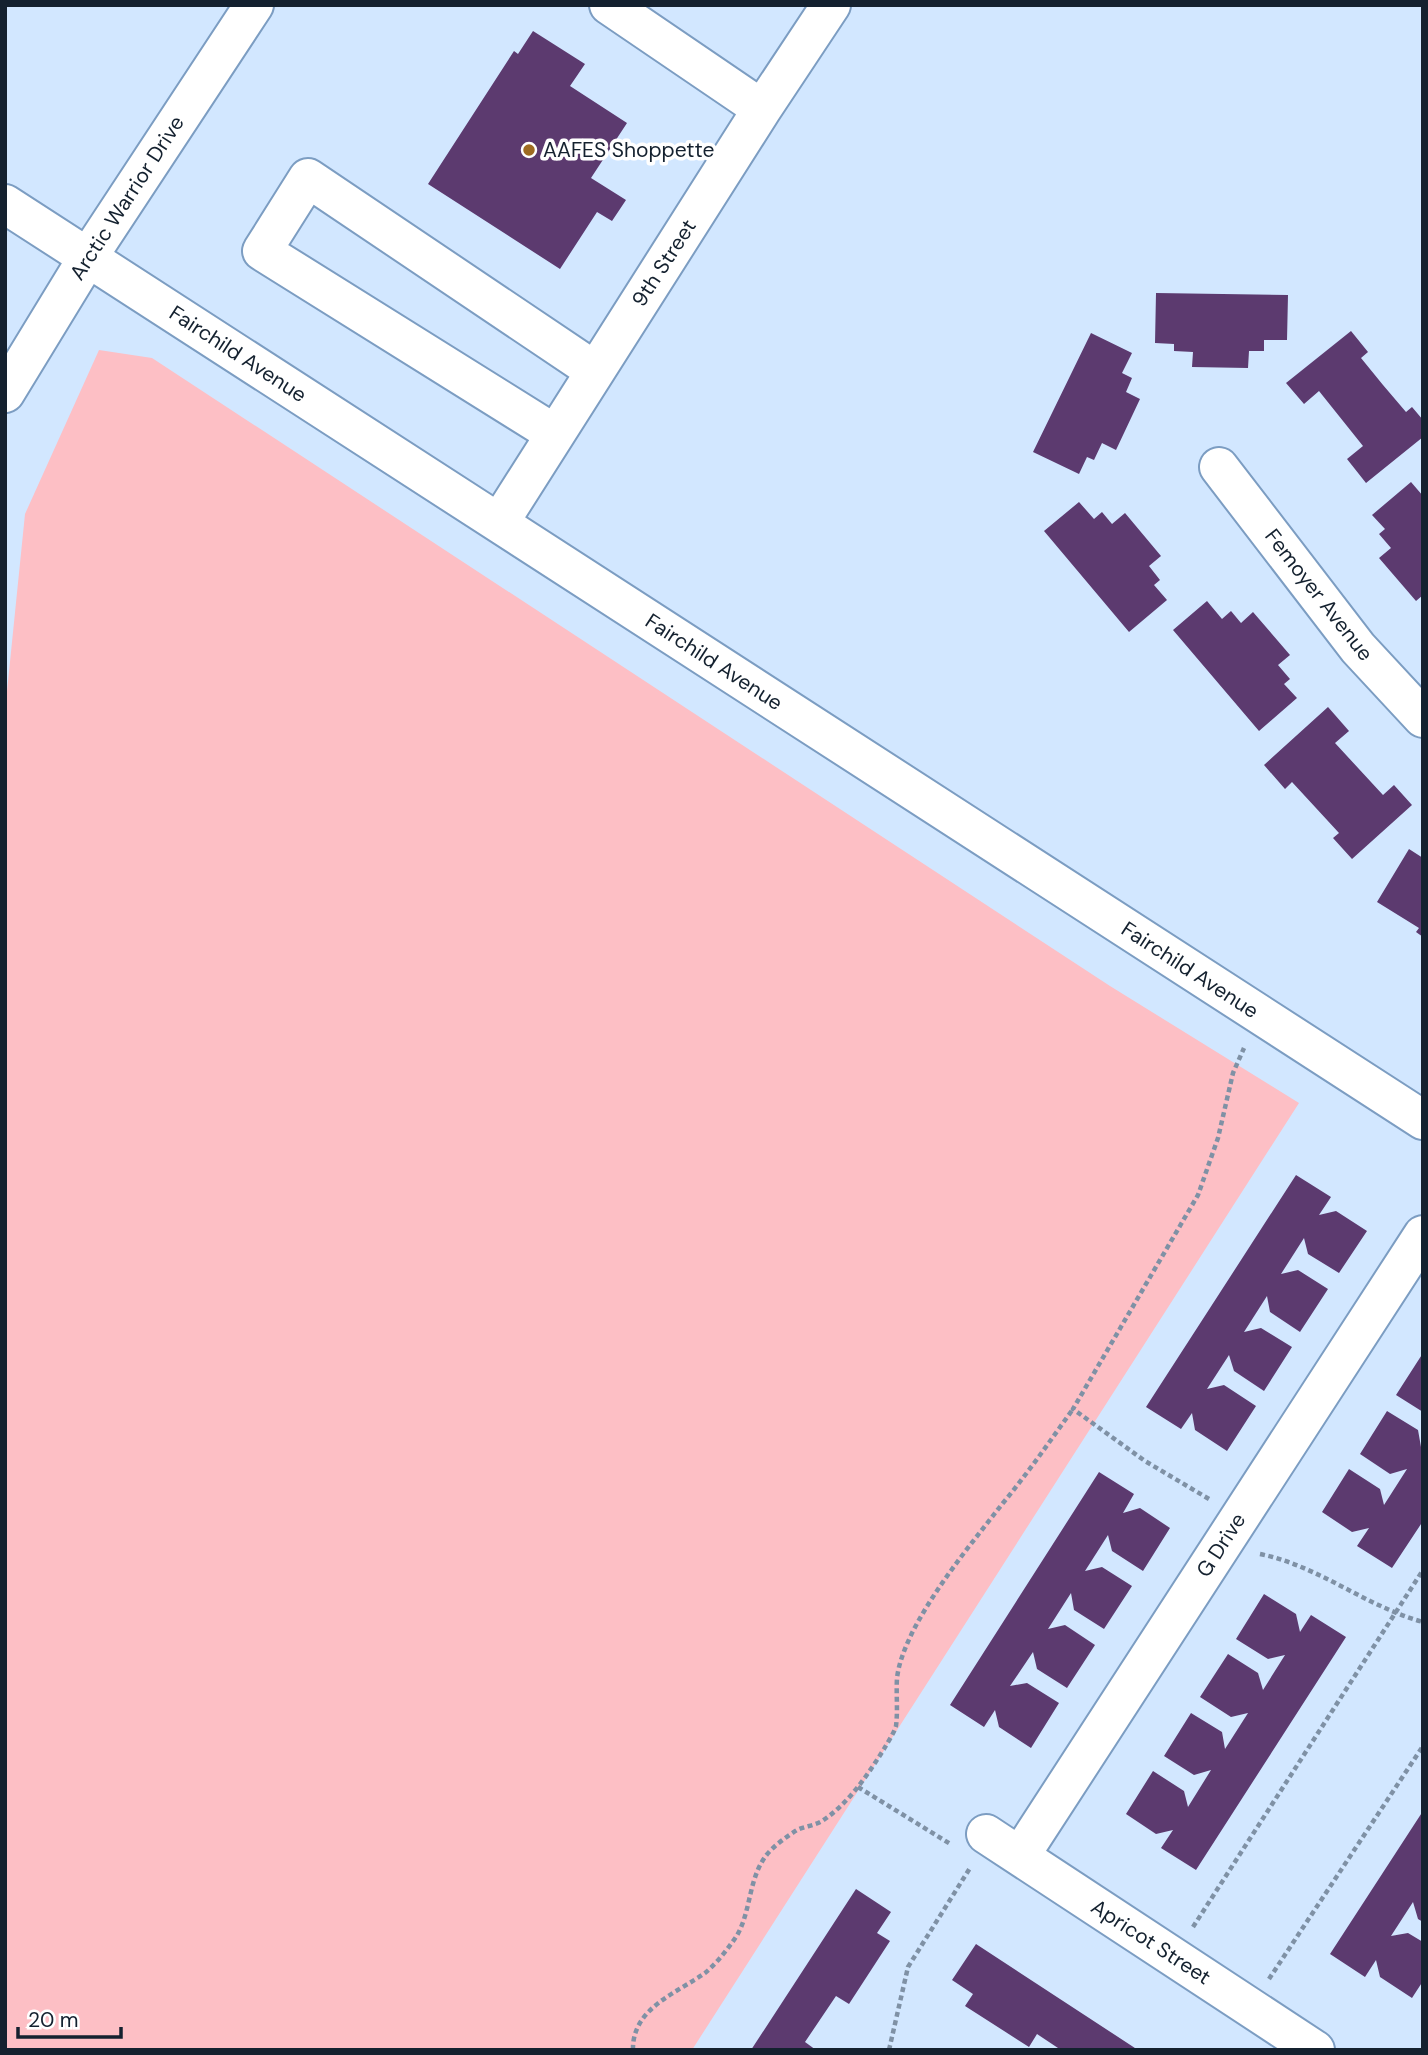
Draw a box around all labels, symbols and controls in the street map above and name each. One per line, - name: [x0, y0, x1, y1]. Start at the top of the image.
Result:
- street label: Arctic Warrior Drive: [63, 110, 191, 286]
- place label: AAFES Shoppette: [543, 136, 714, 164]
- marker: AAFES Shoppette: [521, 142, 537, 158]
- street label: 9th Street: [625, 214, 703, 312]
- street label: Fairchild Avenue: [164, 299, 312, 409]
- street label: Femoyer Avenue: [1259, 523, 1379, 667]
- street label: Fairchild Avenue: [640, 607, 788, 717]
- street label: Fairchild Avenue: [1116, 915, 1264, 1025]
- street label: G Drive: [1190, 1507, 1252, 1582]
- street label: Apricot Street: [1086, 1893, 1216, 1991]
- scale bar: [18, 1996, 121, 2040]
- text: 20 m: [28, 2006, 79, 2034]

